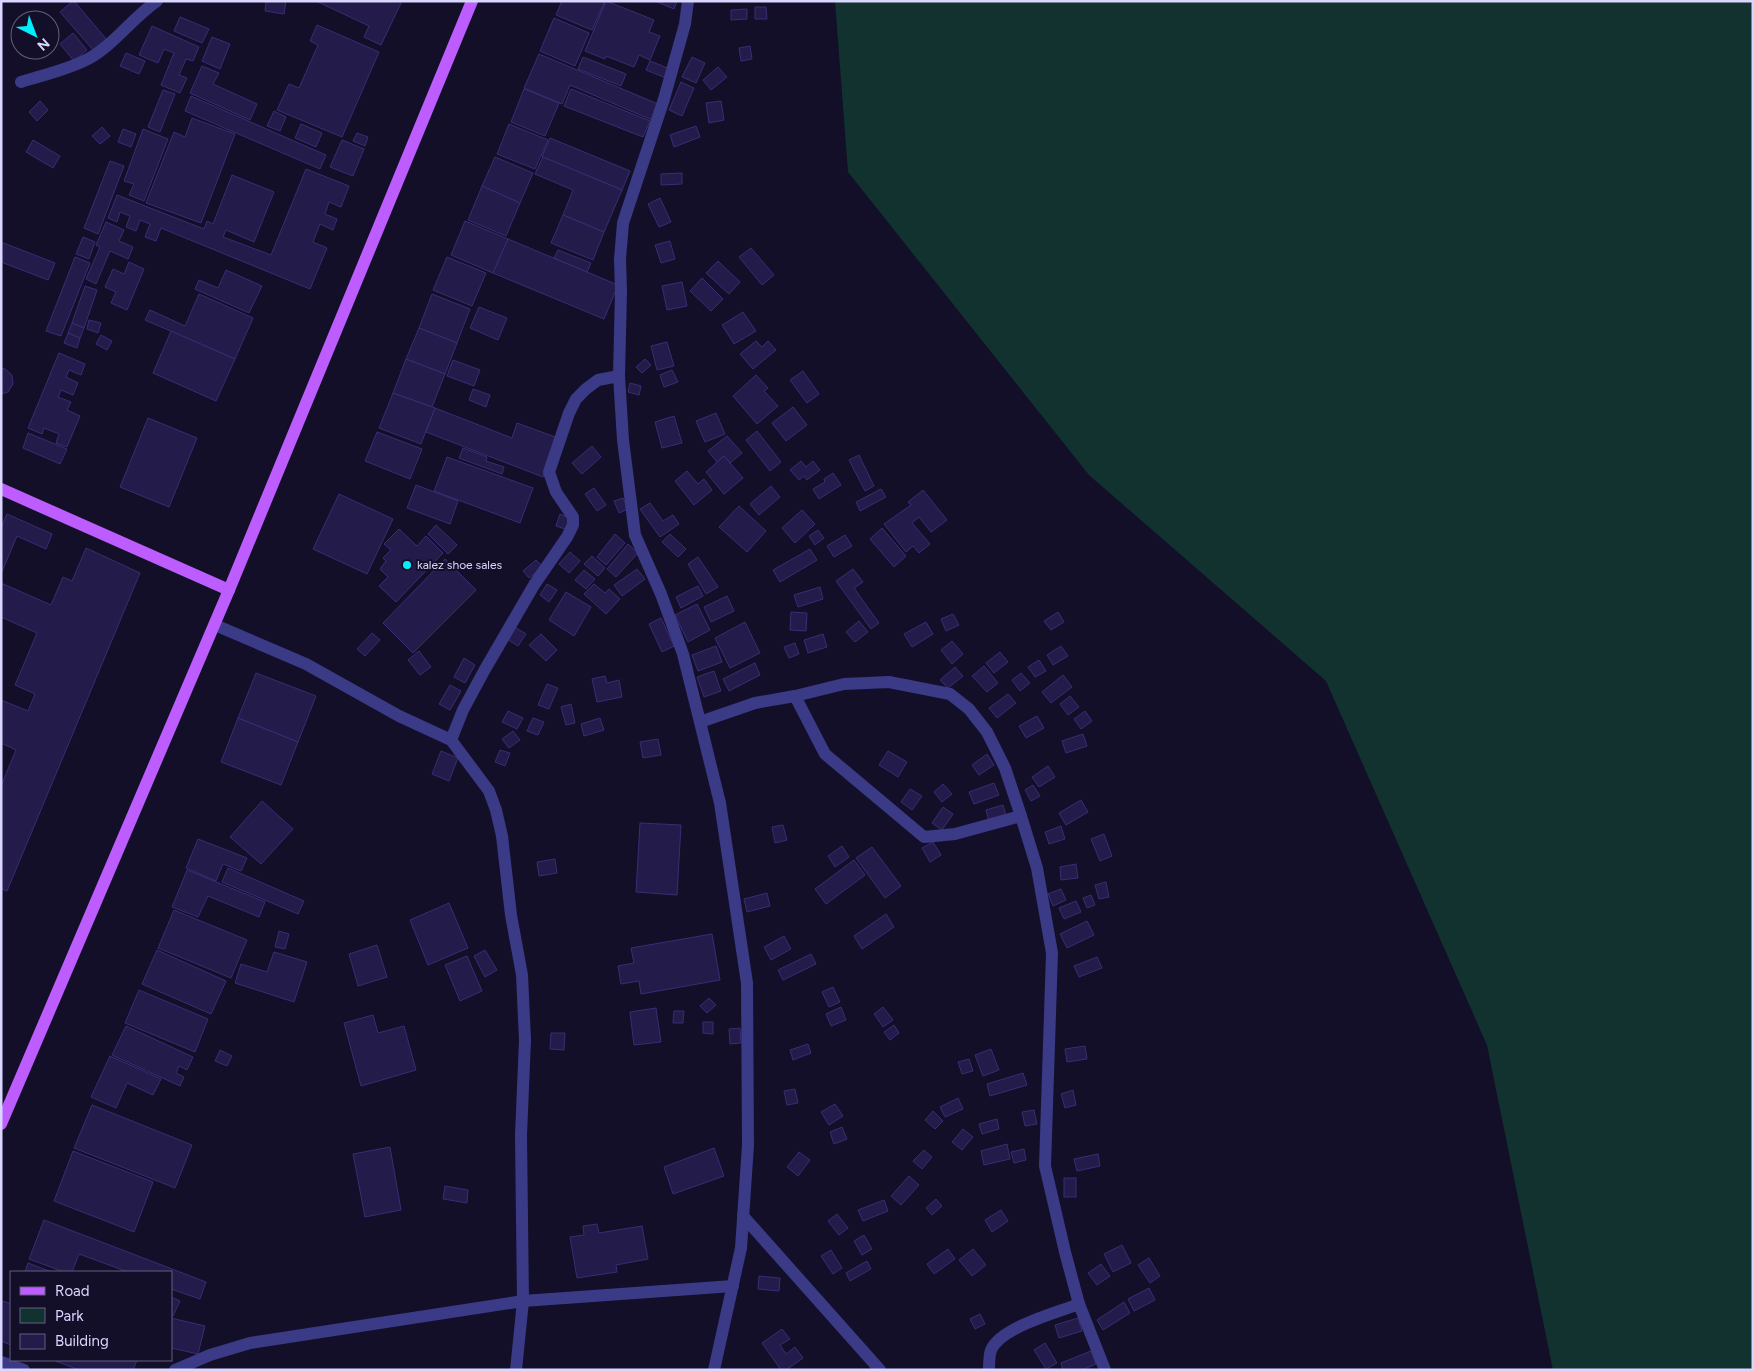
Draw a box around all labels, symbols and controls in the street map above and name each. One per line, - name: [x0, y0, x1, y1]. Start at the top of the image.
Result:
- north arrow: [10, 10, 60, 60]
- text: N: [34, 34, 53, 54]
- place label: kalez shoe sales: [417, 558, 503, 572]
- marker: kalez shoe sales: [401, 559, 413, 571]
- legend: [10, 1271, 172, 1361]
- text: Road: [55, 1282, 90, 1300]
- text: Park: [55, 1307, 84, 1325]
- text: Building: [55, 1332, 109, 1350]

